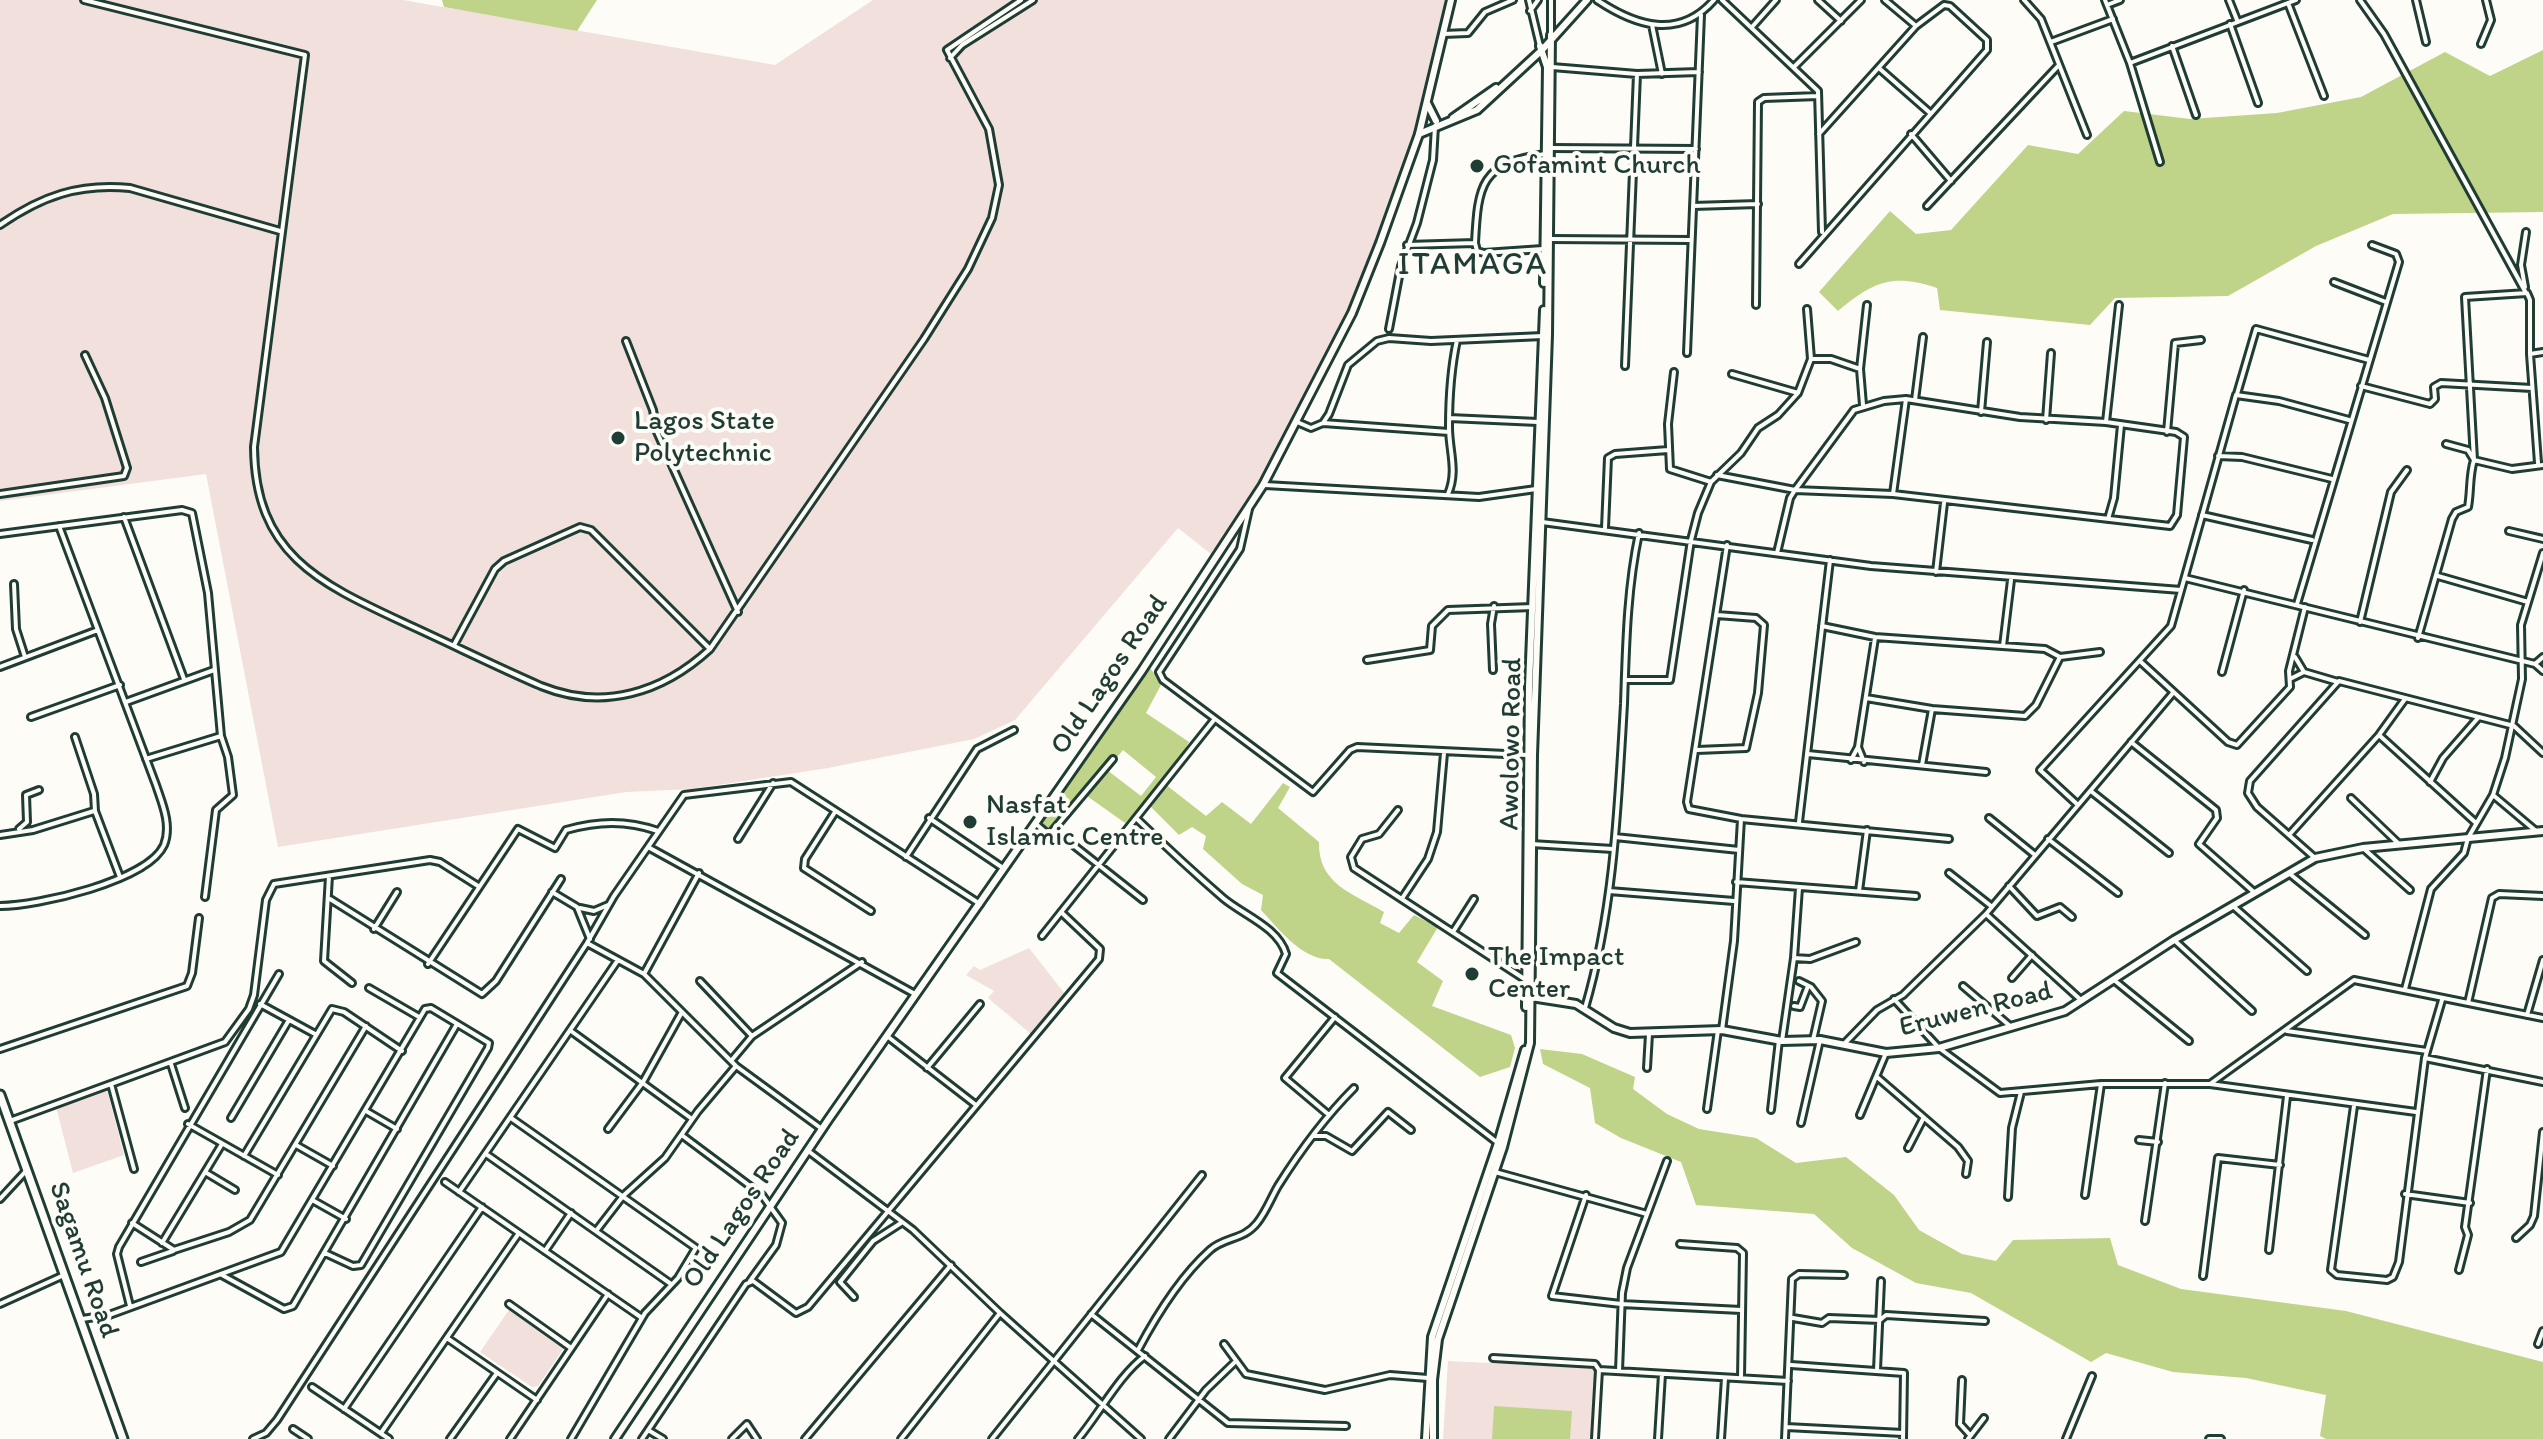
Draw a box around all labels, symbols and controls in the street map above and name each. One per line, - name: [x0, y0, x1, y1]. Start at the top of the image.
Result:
- place label: Gofamint Church: [1493, 149, 1701, 183]
- marker: Gofamint Church: [1468, 157, 1486, 175]
- district label: ITAMAGA: [1396, 247, 1550, 285]
- place label: Lagos State Polytechnic: [634, 405, 775, 471]
- marker: Lagos State Polytechnic: [609, 429, 627, 447]
- street label: Old Lagos Road: [1044, 589, 1176, 761]
- street label: Awolowo Road: [1494, 657, 1530, 831]
- place label: Nasfat Islamic Centre: [986, 789, 1164, 855]
- marker: Nasfat Islamic Centre: [961, 813, 979, 831]
- place label: The Impact Center: [1488, 941, 1624, 1007]
- marker: The Impact Center: [1463, 965, 1481, 983]
- street label: Eruwen Road: [1896, 975, 2056, 1045]
- street label: Old Lagos Road: [676, 1123, 808, 1295]
- street label: Sagamu Road: [41, 1177, 125, 1343]

